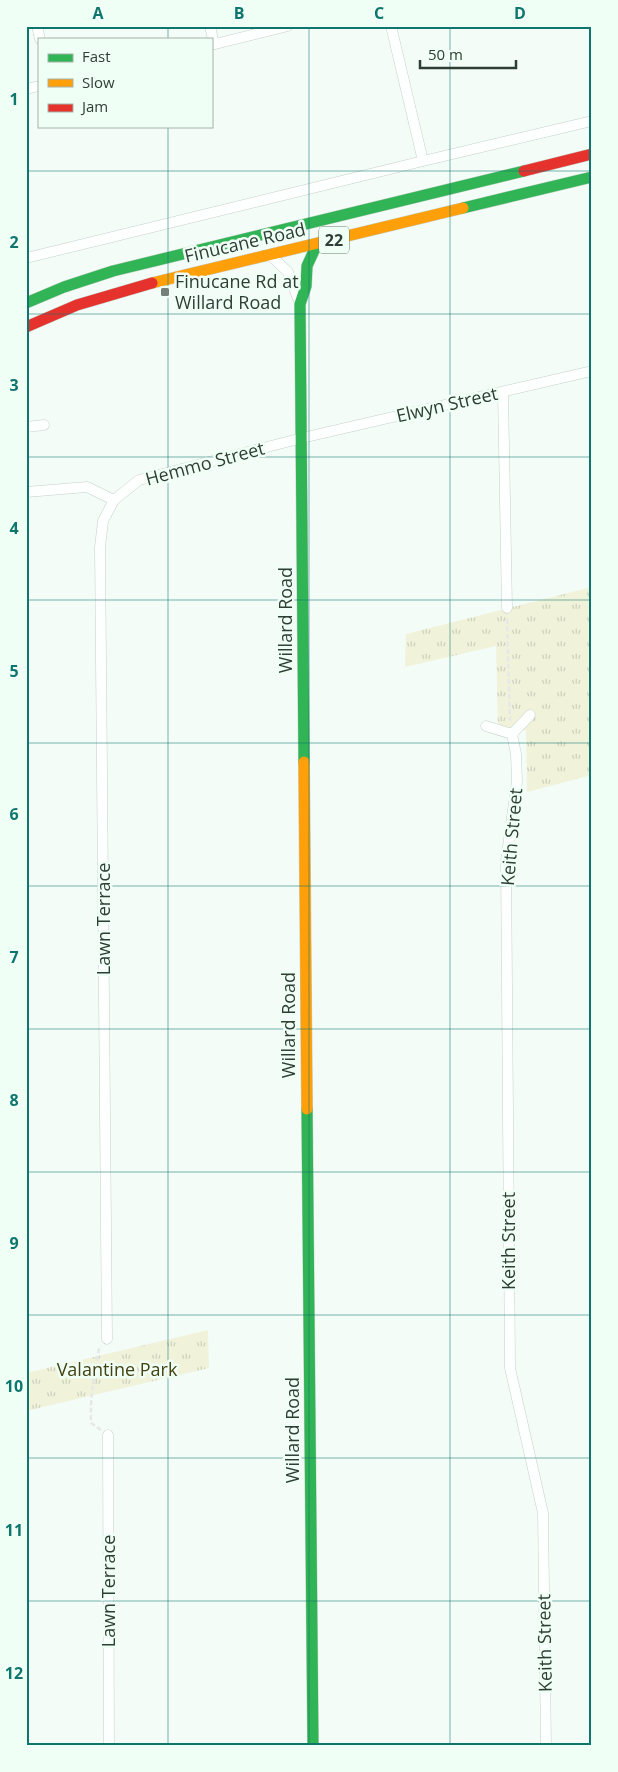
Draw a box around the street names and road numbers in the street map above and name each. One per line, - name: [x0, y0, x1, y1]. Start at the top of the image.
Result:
- street label: Finucane Road: [182, 216, 308, 268]
- road number: 22: [319, 226, 349, 254]
- street label: Elwyn Street: [394, 381, 500, 427]
- street label: Hemmo Street: [142, 436, 267, 490]
- street label: Willard Road: [273, 567, 297, 673]
- street label: Keith Street: [495, 787, 527, 887]
- street label: Lawn Terrace: [91, 863, 115, 975]
- street label: Willard Road: [276, 972, 300, 1078]
- street label: Keith Street: [496, 1192, 520, 1290]
- street label: Willard Road: [280, 1377, 304, 1483]
- street label: Lawn Terrace: [96, 1535, 120, 1647]
- street label: Keith Street: [531, 1594, 557, 1692]

